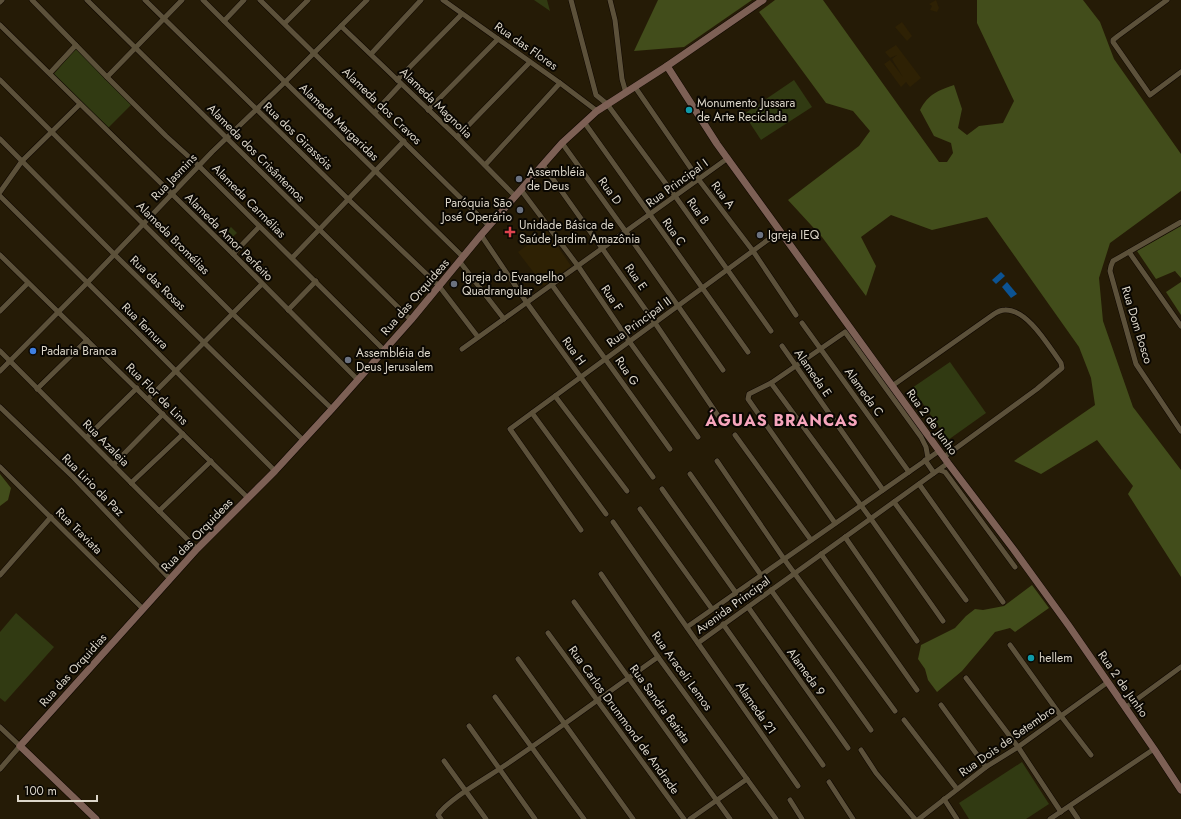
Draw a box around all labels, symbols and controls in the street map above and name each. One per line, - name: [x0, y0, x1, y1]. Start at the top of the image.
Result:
- street label: Rua das Flores: [491, 17, 561, 75]
- street label: Alameda dos Cravos: [338, 63, 426, 149]
- street label: Alameda Magnolia: [396, 64, 477, 143]
- street label: Alameda Margaridas: [295, 79, 383, 165]
- place label: Monumento Jussara de Arte Reciclada: [697, 94, 795, 126]
- street label: Rua dos Girassóis: [259, 98, 337, 174]
- street label: Alameda dos Crisântemos: [203, 100, 309, 206]
- marker: Monumento Jussara de Arte Reciclada: [684, 105, 694, 115]
- street label: Rua Jasmins: [147, 149, 201, 205]
- street label: Rua Principal I: [642, 154, 712, 212]
- street label: Alameda Carmélias: [208, 160, 290, 242]
- place label: Assembléia de Deus: [527, 163, 585, 195]
- street label: Rua D: [594, 173, 626, 209]
- marker: Assembléia de Deus: [514, 174, 524, 184]
- street label: Rua A: [707, 177, 739, 213]
- street label: Alameda Amor Perfeito: [181, 189, 278, 286]
- place label: Paróquia São José Operário: [440, 194, 512, 226]
- street label: Rua B: [682, 194, 714, 228]
- street label: Alameda Bromélias: [132, 197, 214, 279]
- marker: Paróquia São José Operário: [515, 205, 525, 215]
- street label: Rua C: [658, 214, 690, 250]
- place label: Unidade Básica de Saúde Jardim Amazônia: [519, 216, 640, 248]
- marker: Unidade Básica de Saúde Jardim Amazônia: [504, 226, 516, 238]
- place label: Igreja IEQ: [768, 226, 820, 244]
- marker: Igreja IEQ: [755, 230, 765, 240]
- street label: Rua das Rosas: [126, 251, 190, 315]
- street label: Rua das Orquideas: [376, 254, 454, 339]
- street label: Rua E: [620, 260, 652, 294]
- place label: Igreja do Evangelho Quadrangular: [462, 268, 564, 300]
- marker: Igreja do Evangelho Quadrangular: [449, 279, 459, 289]
- street label: Rua F: [597, 281, 627, 315]
- street label: Rua Dom Bosco: [1117, 284, 1157, 367]
- street label: Rua Principal II: [603, 292, 675, 352]
- street label: Rua Ternura: [118, 299, 173, 354]
- street label: Rua H: [558, 333, 590, 369]
- place label: Padaria Branca: [41, 342, 117, 360]
- place label: Assembléia de Deus Jerusalem: [356, 344, 433, 376]
- street label: Alameda E: [790, 345, 836, 401]
- marker: Padaria Branca: [28, 346, 38, 356]
- street label: Rua G: [611, 353, 643, 389]
- marker: Assembléia de Deus Jerusalem: [343, 355, 353, 365]
- street label: Rua Flor de Lins: [122, 359, 192, 429]
- street label: Alameda C: [840, 364, 888, 420]
- street label: Rua 2 de Junho: [902, 385, 962, 459]
- district label: ÁGUAS BRANCAS: [704, 409, 859, 432]
- street label: Rua Azaleia: [78, 415, 134, 471]
- street label: Rua Lirio da Paz: [58, 450, 129, 521]
- street label: Rua das Orquideas: [157, 494, 237, 576]
- street label: Rua Traviata: [52, 504, 107, 559]
- street label: Avenida Principal: [692, 572, 774, 638]
- street label: Rua Araceli Lemos: [647, 628, 717, 714]
- street label: Rua das Orquidias: [35, 629, 111, 711]
- street label: Rua Carlos Drummond de Andrade: [564, 642, 684, 798]
- street label: Alameda 9: [783, 644, 830, 700]
- street label: Rua 2 de Junho: [1093, 647, 1153, 721]
- place label: hellem: [1039, 649, 1073, 667]
- marker: hellem: [1026, 653, 1036, 663]
- street label: Rua Sandra Batista: [625, 661, 695, 747]
- street label: Alameda 21: [731, 678, 781, 738]
- street label: Rua Dois de Setembro: [955, 701, 1059, 781]
- scale bar: [18, 777, 97, 803]
- text: 100 m: [24, 782, 57, 800]

